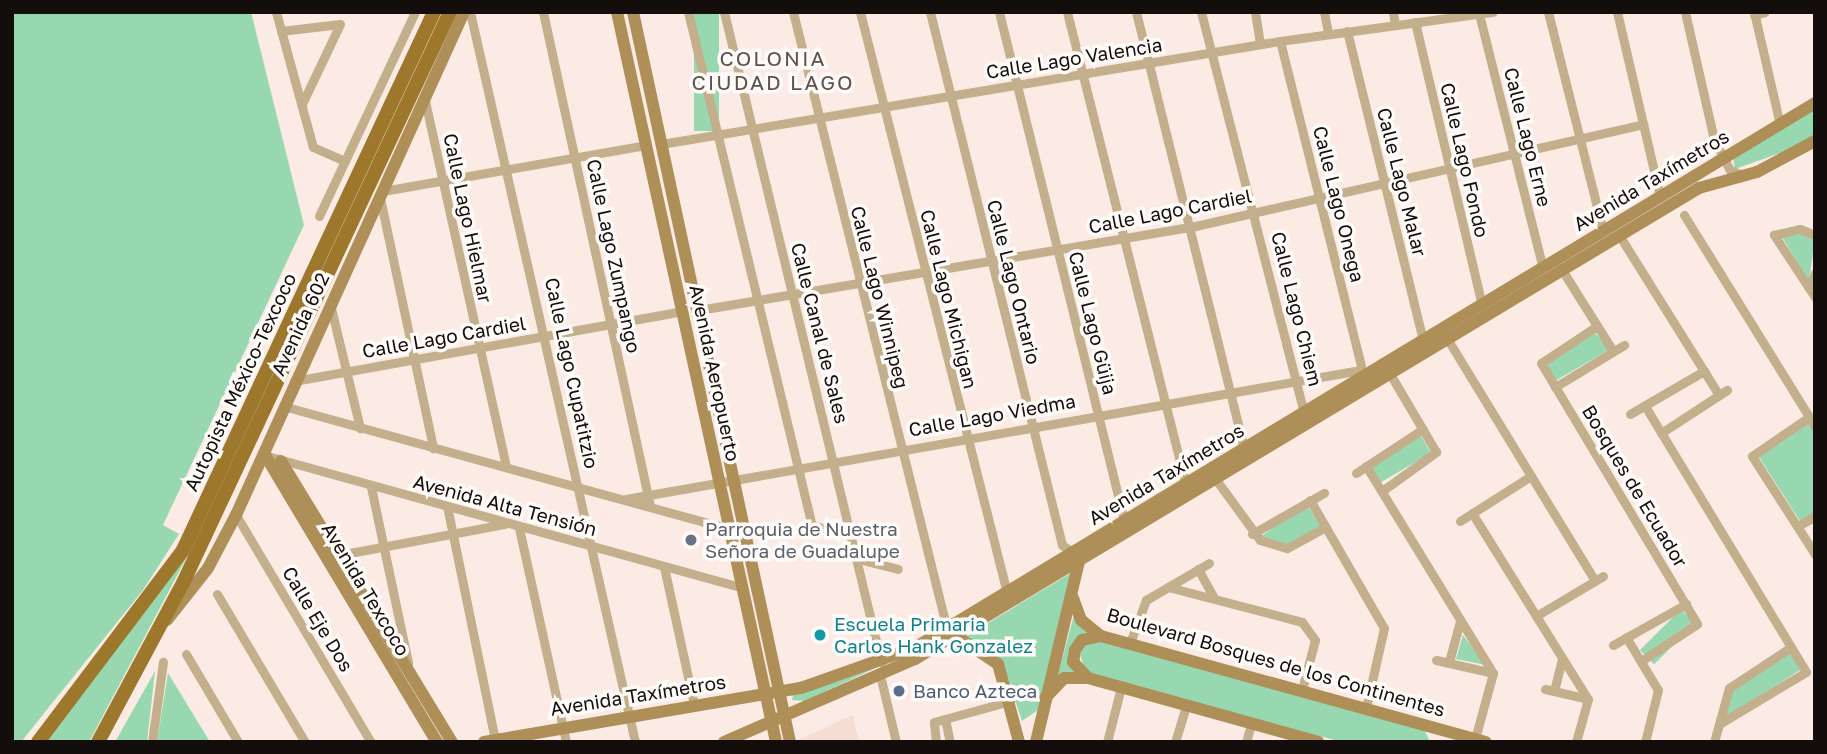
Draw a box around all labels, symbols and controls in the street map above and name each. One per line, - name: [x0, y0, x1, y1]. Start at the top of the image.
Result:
- street label: Calle Lago Valencia: [984, 33, 1164, 83]
- district label: COLONIA CIUDAD LAGO: [693, 45, 853, 95]
- street label: Calle Lago Erne: [1500, 65, 1556, 209]
- street label: Calle Lago Fondo: [1436, 80, 1494, 240]
- street label: Calle Lago Malar: [1373, 105, 1431, 259]
- street label: Calle Lago Onega: [1309, 124, 1369, 284]
- street label: Avenida Taxímetros: [1569, 125, 1733, 235]
- street label: Calle Lago Hielmar: [439, 131, 497, 305]
- street label: Calle Lago Zumpango: [582, 157, 646, 355]
- street label: Calle Lago Cardiel: [1086, 184, 1254, 238]
- street label: Calle Lago Ontario: [983, 197, 1045, 367]
- street label: Calle Lago Winnipeg: [846, 203, 914, 391]
- street label: Calle Lago Michigan: [916, 207, 982, 391]
- street label: Calle Lago Chiem: [1267, 229, 1327, 389]
- street label: Calle Canal de Sales: [786, 240, 854, 426]
- street label: Calle Lago Güija: [1064, 249, 1122, 397]
- street label: Autopista México-Texcoco: [179, 269, 301, 495]
- street label: Avenida 602: [266, 269, 334, 379]
- street label: Calle Lago Cupatitzio: [541, 276, 603, 470]
- street label: Avenida Aeropuerto: [685, 283, 745, 463]
- street label: Calle Lago Cardiel: [360, 311, 528, 363]
- street label: Calle Lago Viedma: [907, 389, 1077, 441]
- street label: Bosques de Ecuador: [1578, 401, 1692, 571]
- street label: Avenida Taxímetros: [1084, 419, 1248, 529]
- street label: Avenida Alta Tensión: [411, 470, 599, 540]
- street label: Avenida Texcoco: [317, 518, 415, 660]
- place label: Parroquia de Nuestra Señora de Guadalupe: [705, 518, 900, 562]
- marker: Parroquia de Nuestra Señora de Guadalupe: [683, 532, 699, 548]
- street label: Calle Eje Dos: [278, 562, 358, 676]
- street label: Boulevard Bosques de los Continentes: [1104, 603, 1448, 721]
- place label: Escuela Primaria Carlos Hank Gonzalez: [834, 613, 1033, 657]
- marker: Escuela Primaria Carlos Hank Gonzalez: [812, 627, 828, 643]
- street label: Avenida Taxímetros: [549, 670, 727, 720]
- place label: Banco Azteca: [913, 680, 1037, 702]
- marker: Banco Azteca: [891, 683, 907, 699]

